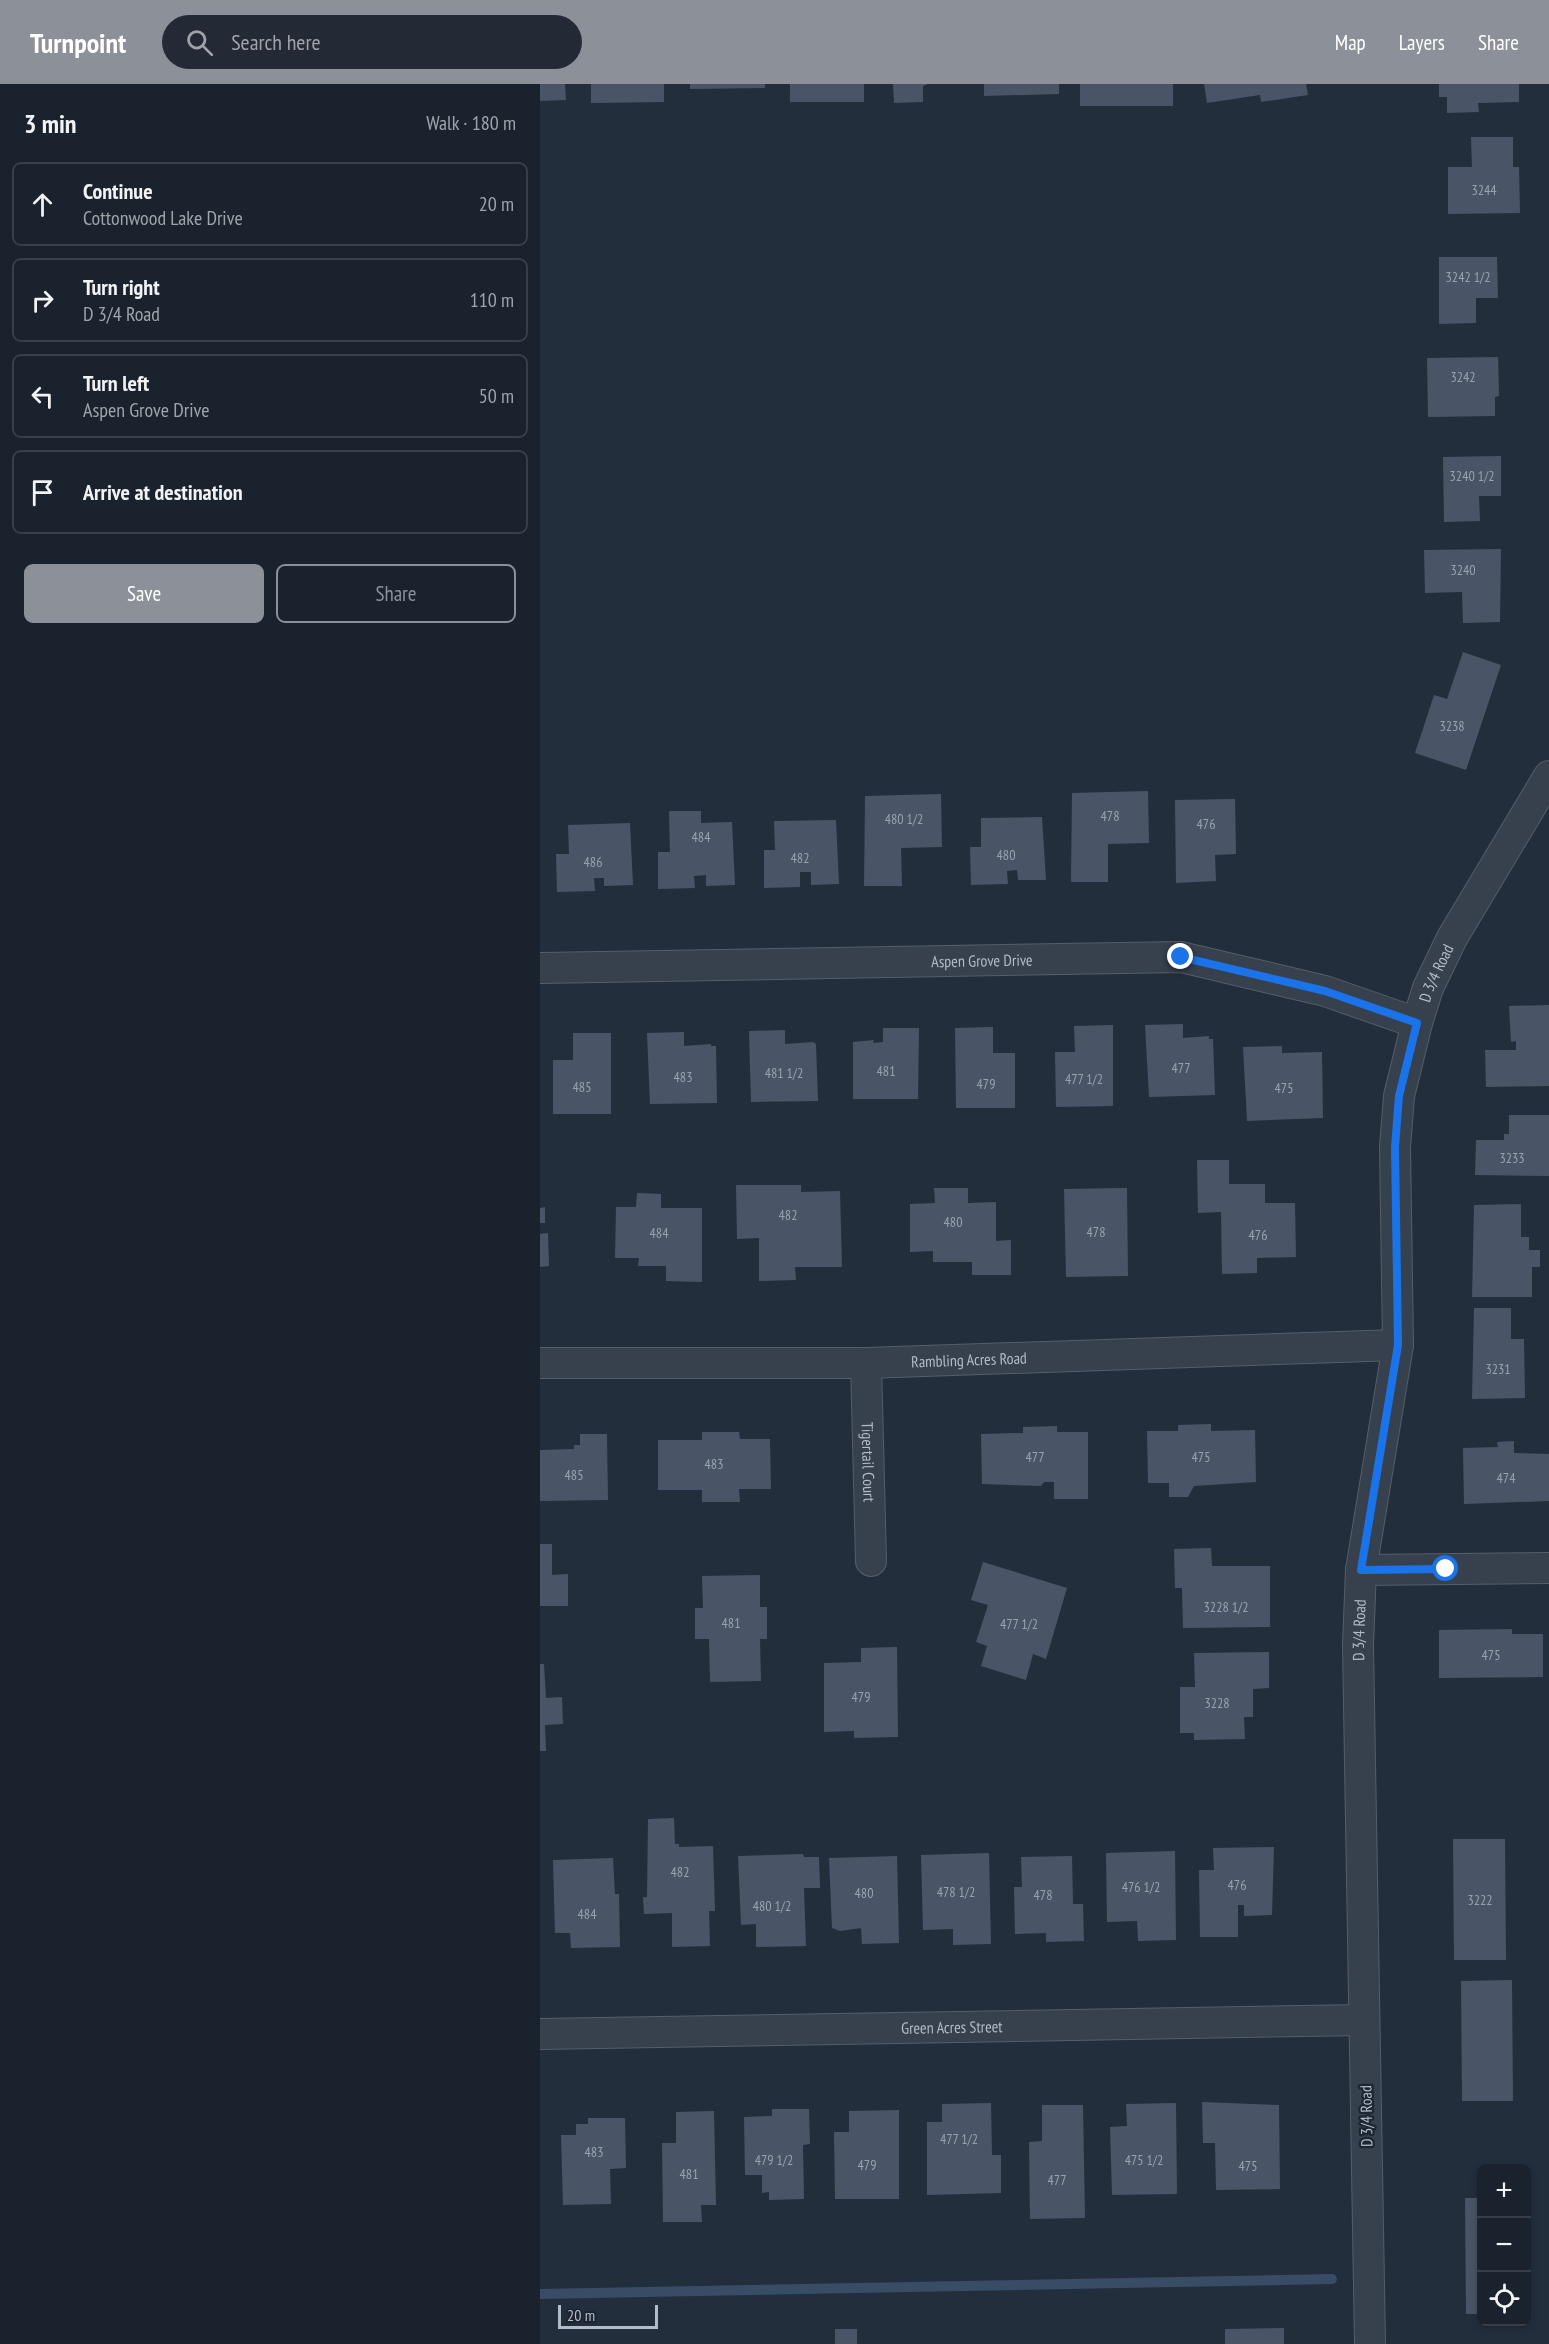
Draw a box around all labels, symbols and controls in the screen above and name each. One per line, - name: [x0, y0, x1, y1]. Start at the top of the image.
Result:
- search box: [162, 15, 582, 69]
- text: Turnpoint: [30, 24, 126, 61]
- icon: search: [183, 26, 216, 59]
- text: Search here: [231, 28, 321, 56]
- text: Map: [1335, 29, 1366, 56]
- text: Layers: [1399, 29, 1445, 56]
- text: Share: [1478, 29, 1519, 56]
- text: 3 min: [24, 107, 77, 140]
- text: Walk · 180 m: [426, 110, 516, 136]
- text: Continue: [83, 177, 153, 205]
- house number: 3244: [1471, 181, 1497, 199]
- icon: ahead: [26, 188, 59, 221]
- text: 20 m: [479, 191, 514, 217]
- text: Cottonwood Lake Drive: [83, 205, 243, 231]
- house number: 3242 1/2: [1446, 268, 1490, 286]
- text: Turn right: [83, 273, 160, 301]
- icon: right: [26, 284, 59, 317]
- text: 110 m: [470, 287, 514, 313]
- text: D 3/4 Road: [83, 301, 160, 327]
- house number: 3242: [1450, 368, 1476, 386]
- text: Turn left: [83, 369, 149, 397]
- icon: left: [26, 380, 59, 413]
- text: 50 m: [479, 383, 514, 409]
- text: Aspen Grove Drive: [83, 397, 210, 423]
- house number: 3240 1/2: [1450, 467, 1494, 485]
- icon: arrive: [26, 476, 59, 509]
- text: Arrive at destination: [83, 478, 243, 506]
- house number: 3240: [1450, 561, 1476, 579]
- button: Save: [24, 564, 264, 623]
- button: Share: [276, 564, 516, 623]
- house number: 3238: [1439, 717, 1465, 735]
- house number: 478: [1101, 807, 1119, 825]
- house number: 480 1/2: [885, 810, 923, 828]
- house number: 476: [1197, 815, 1215, 833]
- house number: 484: [692, 828, 711, 846]
- house number: 480: [997, 846, 1015, 864]
- house number: 482: [791, 849, 809, 867]
- house number: 486: [584, 853, 602, 871]
- street label: D 3/4 Road: [1414, 941, 1458, 1004]
- route end: [1167, 943, 1193, 969]
- street label: Aspen Grove Drive: [931, 950, 1033, 971]
- house number: 477: [1172, 1059, 1190, 1077]
- house number: 481: [877, 1062, 895, 1080]
- house number: 481 1/2: [765, 1064, 803, 1082]
- house number: 483: [674, 1068, 692, 1086]
- house number: 477 1/2: [1065, 1070, 1103, 1088]
- house number: 479: [977, 1075, 995, 1093]
- house number: 485: [573, 1078, 591, 1096]
- house number: 475: [1275, 1079, 1293, 1097]
- house number: 3233: [1499, 1149, 1525, 1167]
- house number: 482: [779, 1206, 797, 1224]
- house number: 480: [944, 1213, 962, 1231]
- house number: 478: [1087, 1223, 1105, 1241]
- house number: 484: [650, 1224, 669, 1242]
- house number: 476: [1249, 1226, 1267, 1244]
- street label: Rambling Acres Road: [911, 1348, 1027, 1371]
- house number: 3231: [1485, 1360, 1511, 1378]
- street label: Tigertail Court: [857, 1422, 880, 1503]
- house number: 477: [1026, 1448, 1044, 1466]
- house number: 475: [1192, 1448, 1210, 1466]
- house number: 483: [705, 1455, 723, 1473]
- house number: 485: [565, 1466, 583, 1484]
- house number: 474: [1497, 1469, 1516, 1487]
- route start: [1432, 1555, 1458, 1581]
- house number: 3228 1/2: [1204, 1598, 1248, 1616]
- street label: D 3/4 Road: [1348, 1599, 1370, 1661]
- house number: 481: [722, 1614, 740, 1632]
- house number: 477 1/2: [1000, 1615, 1038, 1633]
- house number: 475: [1482, 1646, 1500, 1664]
- house number: 479: [852, 1688, 870, 1706]
- house number: 3228: [1204, 1694, 1230, 1712]
- house number: 482: [671, 1863, 689, 1881]
- house number: 476: [1228, 1876, 1246, 1894]
- house number: 476 1/2: [1122, 1878, 1160, 1896]
- house number: 478 1/2: [937, 1883, 975, 1901]
- house number: 480: [855, 1884, 873, 1902]
- house number: 478: [1034, 1886, 1052, 1904]
- house number: 3222: [1467, 1891, 1493, 1909]
- house number: 480 1/2: [753, 1897, 791, 1915]
- house number: 484: [578, 1905, 597, 1923]
- street label: Green Acres Street: [901, 2016, 1003, 2038]
- street label: D 3/4 Road: [1355, 2085, 1377, 2147]
- house number: 477 1/2: [940, 2130, 978, 2148]
- house number: 483: [585, 2143, 603, 2161]
- house number: 479 1/2: [755, 2151, 793, 2169]
- house number: 475 1/2: [1125, 2151, 1163, 2169]
- house number: 479: [858, 2156, 876, 2174]
- house number: 475: [1239, 2157, 1257, 2175]
- map controls: [1477, 2164, 1531, 2326]
- button: +: [1477, 2164, 1531, 2218]
- house number: 481: [680, 2165, 698, 2183]
- house number: 477: [1048, 2171, 1066, 2189]
- button: −: [1477, 2218, 1531, 2272]
- button: locate: [1477, 2272, 1531, 2326]
- scale bar: [558, 2302, 658, 2330]
- text: 20 m: [567, 2305, 595, 2325]

